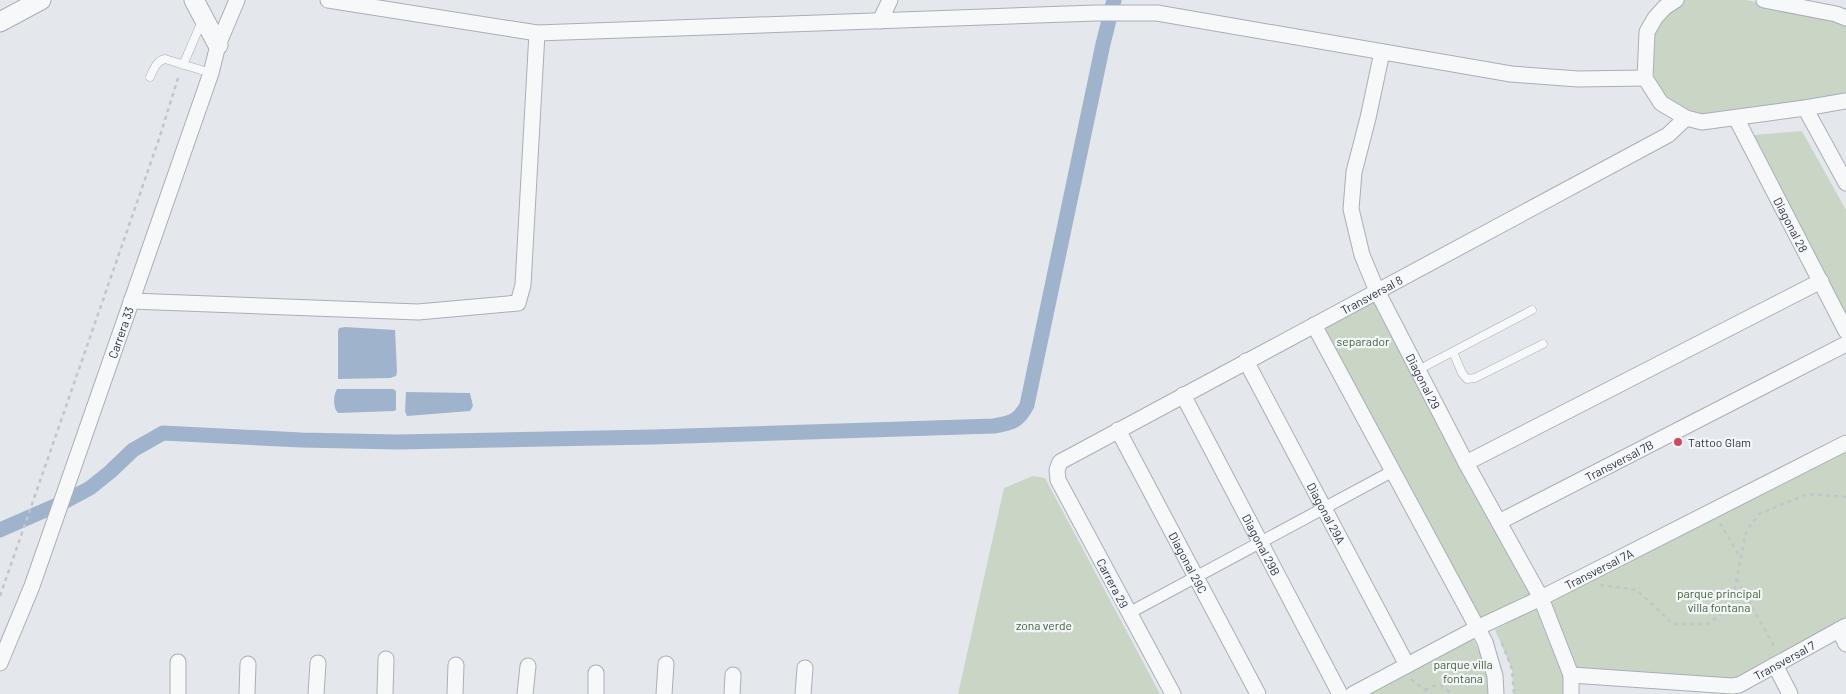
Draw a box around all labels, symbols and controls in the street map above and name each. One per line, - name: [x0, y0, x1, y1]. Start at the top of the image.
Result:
- street label: Diagonal 28: [1771, 195, 1811, 255]
- street label: Transversal 8: [1338, 272, 1405, 317]
- street label: Carrera 33: [105, 305, 136, 360]
- park label: separador: [1337, 334, 1390, 348]
- street label: Diagonal 29: [1404, 351, 1444, 411]
- place label: Tattoo Glam: [1688, 435, 1751, 449]
- marker: Tattoo Glam: [1672, 436, 1684, 448]
- street label: Transversal 7B: [1582, 437, 1656, 484]
- street label: Diagonal 29A: [1305, 480, 1348, 546]
- street label: Diagonal 29B: [1240, 511, 1283, 578]
- street label: Diagonal 29C: [1166, 529, 1210, 596]
- street label: Transversal 7A: [1562, 545, 1635, 592]
- street label: Carrera 29: [1094, 556, 1132, 610]
- park label: parque principal villa fontana: [1677, 586, 1761, 614]
- park label: zona verde: [1016, 618, 1072, 632]
- street label: Transversal 7: [1751, 638, 1817, 683]
- park label: parque villa fontana: [1433, 657, 1493, 685]

